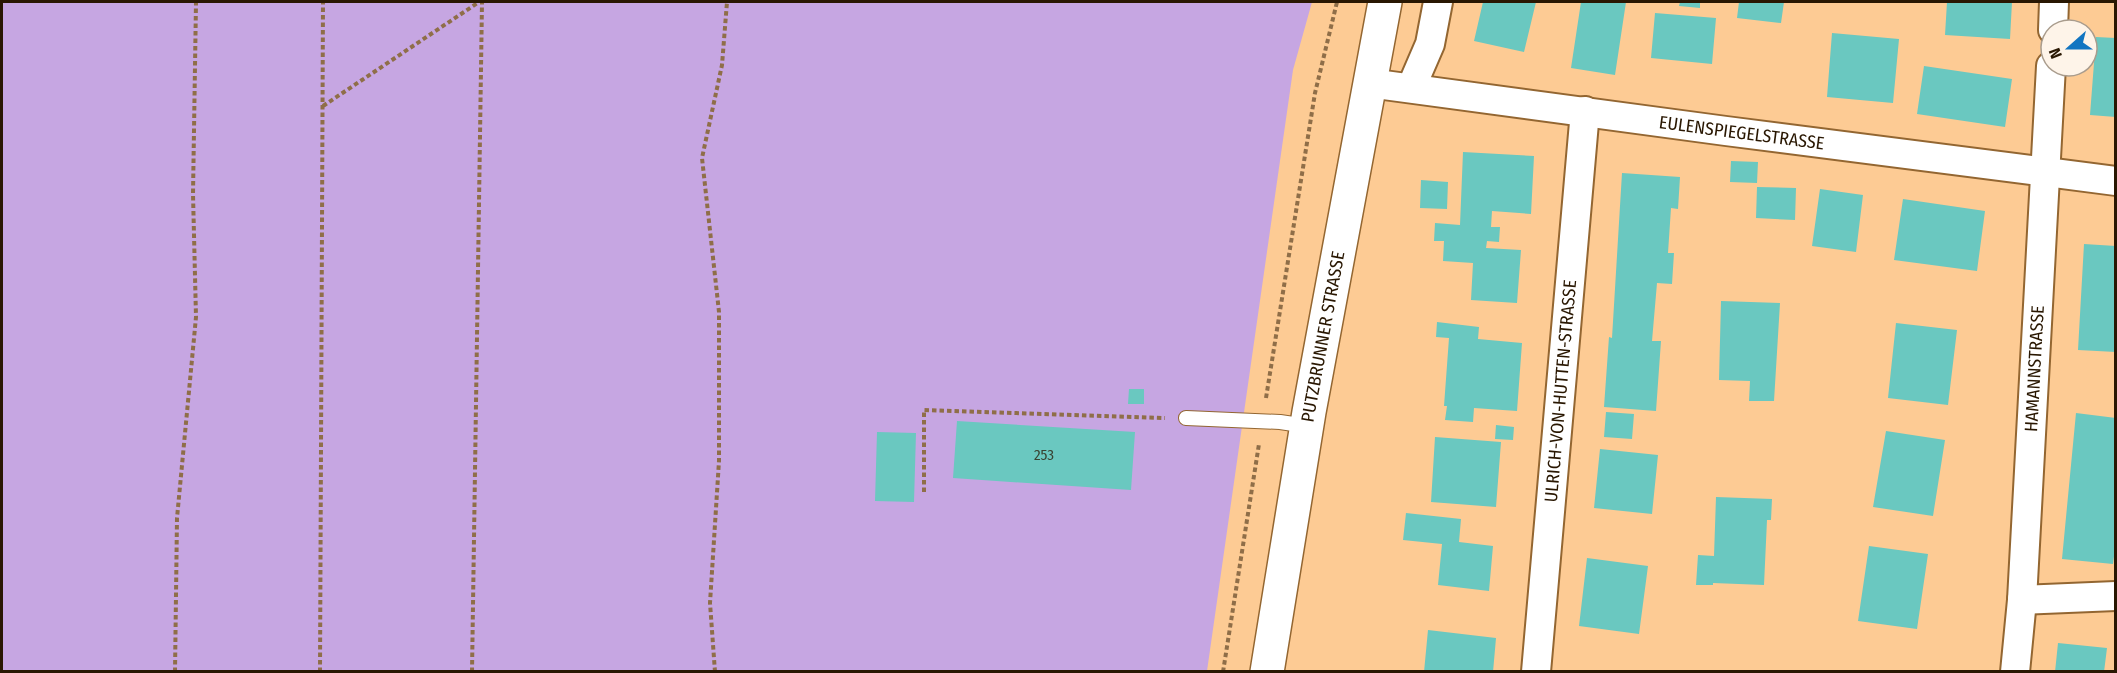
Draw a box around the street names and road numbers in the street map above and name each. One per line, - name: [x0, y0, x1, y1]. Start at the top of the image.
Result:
- street label: EULENSPIEGELSTRASSE: [1658, 111, 1826, 155]
- street label: PUTZBRUNNER STRASSE: [1297, 249, 1350, 424]
- street label: ULRICH-VON-HUTTEN-STRASSE: [1540, 279, 1581, 503]
- street label: HAMANNSTRASSE: [2020, 305, 2049, 433]

